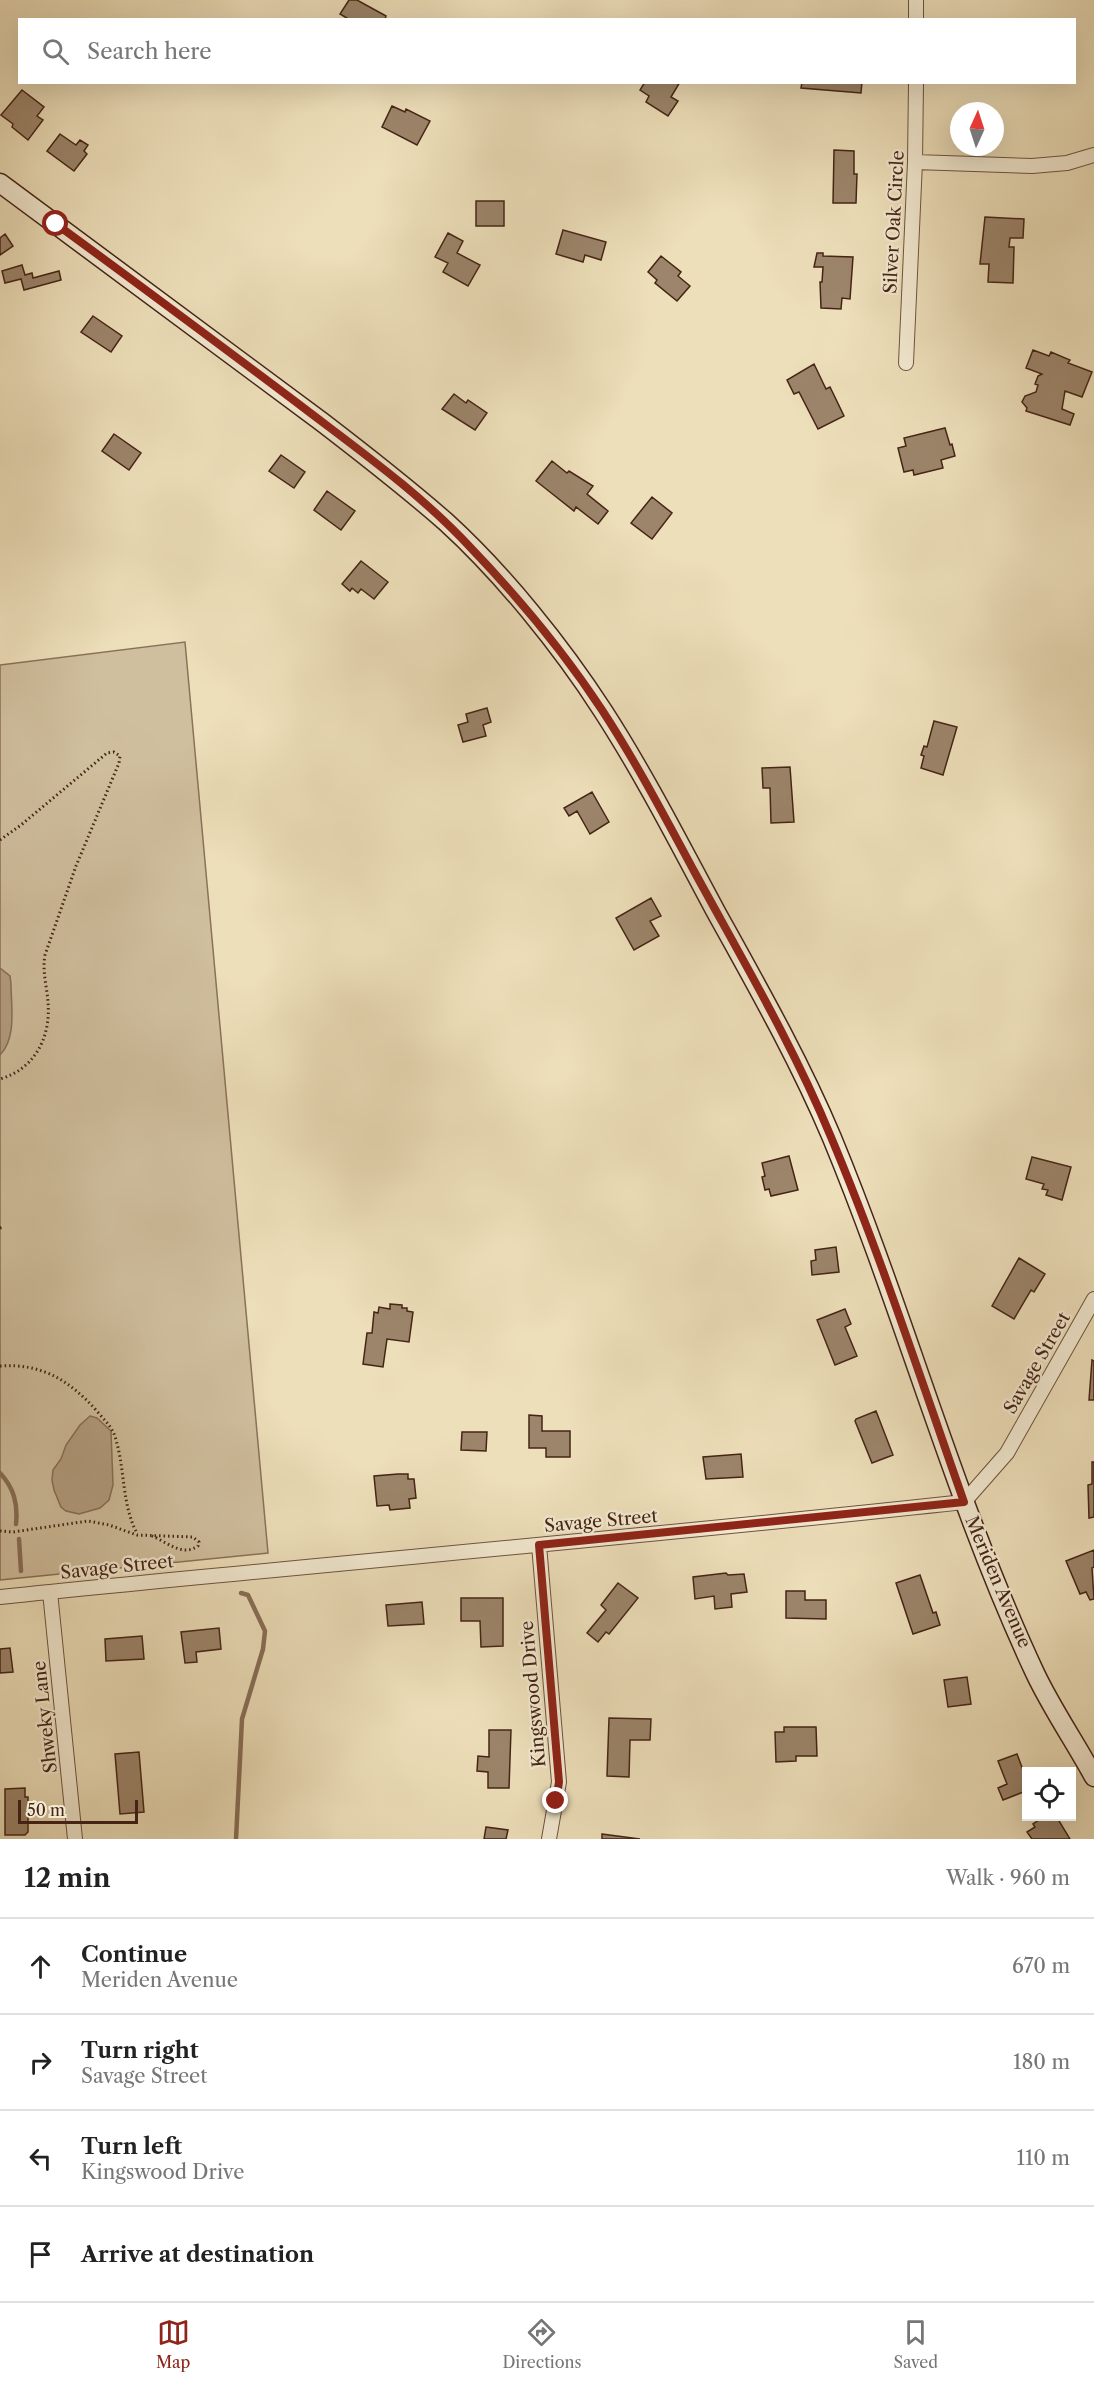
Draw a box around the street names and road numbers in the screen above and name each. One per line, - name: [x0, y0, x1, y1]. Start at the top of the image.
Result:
- street label: Silver Oak Circle: [879, 150, 909, 294]
- street label: Savage Street: [999, 1308, 1075, 1418]
- street label: Savage Street: [543, 1505, 659, 1537]
- street label: Meriden Avenue: [960, 1513, 1036, 1651]
- street label: Savage Street: [59, 1550, 175, 1584]
- street label: Kingswood Drive: [516, 1620, 550, 1768]
- street label: Shweky Lane: [28, 1660, 62, 1774]

